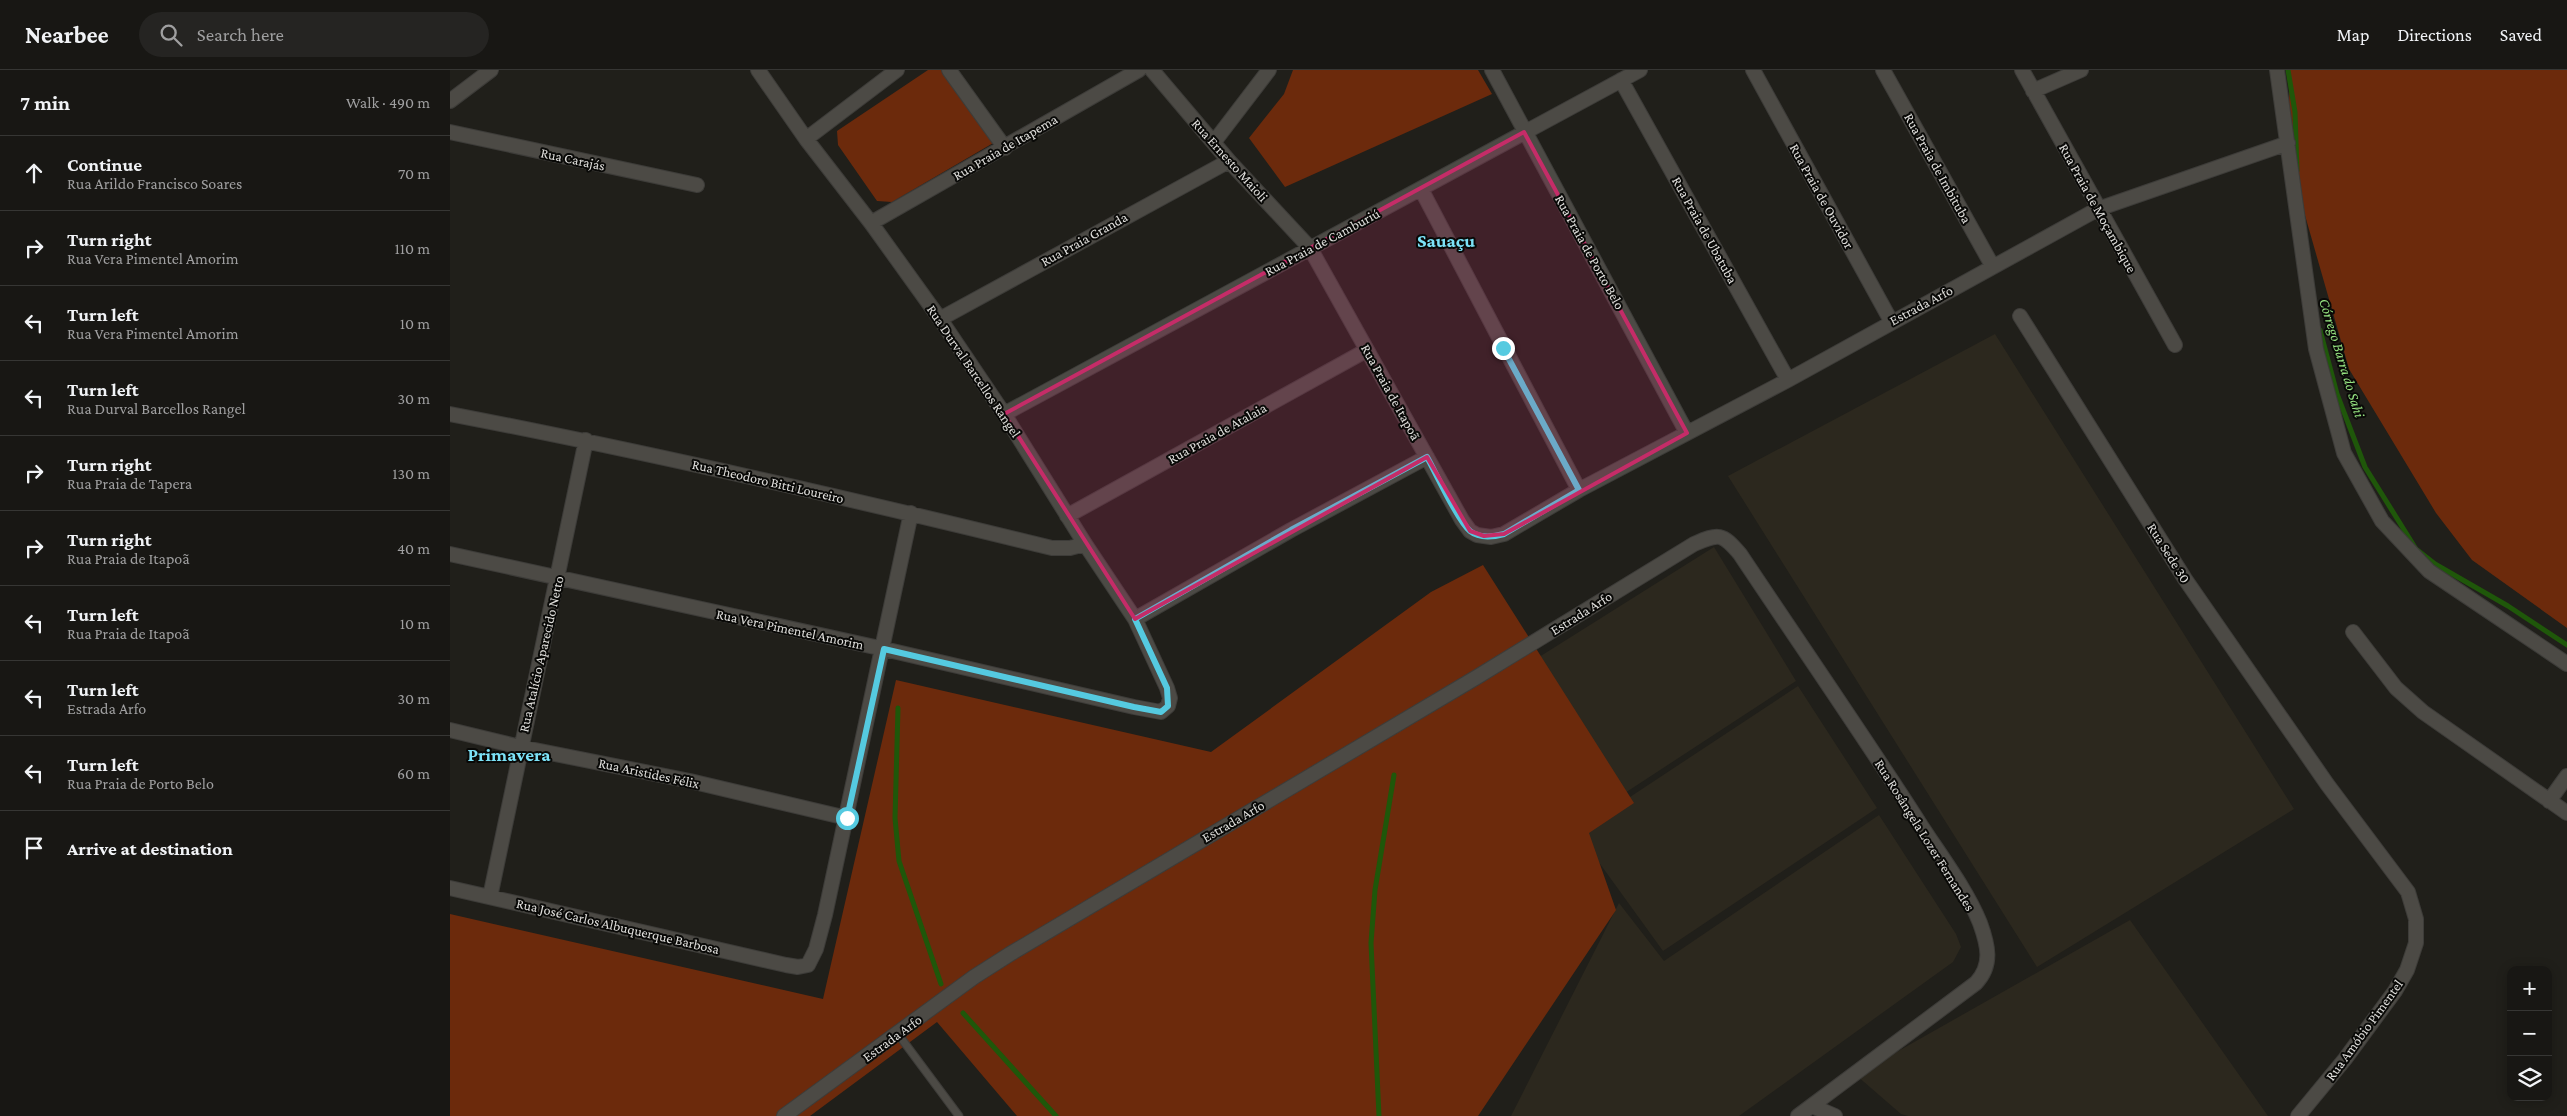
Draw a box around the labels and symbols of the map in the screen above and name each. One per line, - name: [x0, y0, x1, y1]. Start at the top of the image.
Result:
- street label: Rua Praia de Itapema: [950, 110, 1060, 183]
- street label: Rua Praia de Imbituba: [1901, 110, 1975, 226]
- street label: Rua Ernesto Maioli: [1189, 115, 1272, 205]
- street label: Rua Praia de Ouvidor: [1787, 141, 1857, 251]
- street label: Rua Praia de Moçambique: [2056, 141, 2140, 275]
- street label: Rua Carajás: [539, 144, 607, 175]
- street label: Rua Praia de Ubatuba: [1669, 174, 1741, 287]
- street label: Rua Praia de Porto Belo: [1552, 192, 1628, 312]
- street label: Rua Praia de Camburiú: [1262, 205, 1383, 279]
- street label: Rua Praia Granda: [1038, 208, 1131, 269]
- district label: Sauaçu: [1417, 230, 1475, 251]
- street label: Estrada Arfo: [1887, 282, 1955, 328]
- water label: Córrego Barra do Sahi: [2315, 296, 2368, 421]
- street label: Rua Durval Barcellos Rangel: [924, 302, 1025, 441]
- route end: [1492, 337, 1515, 360]
- street label: Rua Praia de Itapoã: [1358, 341, 1424, 443]
- street label: Rua Praia de Atalaia: [1165, 399, 1270, 467]
- street label: Rua Theodoro Bitti Loureiro: [691, 456, 845, 506]
- street label: Rua Sede 30: [2144, 520, 2194, 586]
- street label: Rua Atalício Aparecido Netto: [515, 574, 567, 734]
- street label: Estrada Arfo: [1547, 588, 1615, 638]
- street label: Rua Vera Pimentel Amorim: [715, 606, 865, 652]
- district label: Primavera: [467, 744, 551, 765]
- street label: Rua Aristides Félix: [597, 754, 701, 792]
- street label: Rua Rosângela Lozer Fernandes: [1872, 756, 1978, 914]
- street label: Estrada Arfo: [1199, 797, 1267, 845]
- route start: [836, 807, 859, 830]
- street label: Rua José Carlos Albuquerque Barbosa: [515, 895, 722, 957]
- street label: Rua Amóbio Pimentel: [2322, 976, 2406, 1084]
- street label: Estrada Arfo: [859, 1011, 925, 1065]

